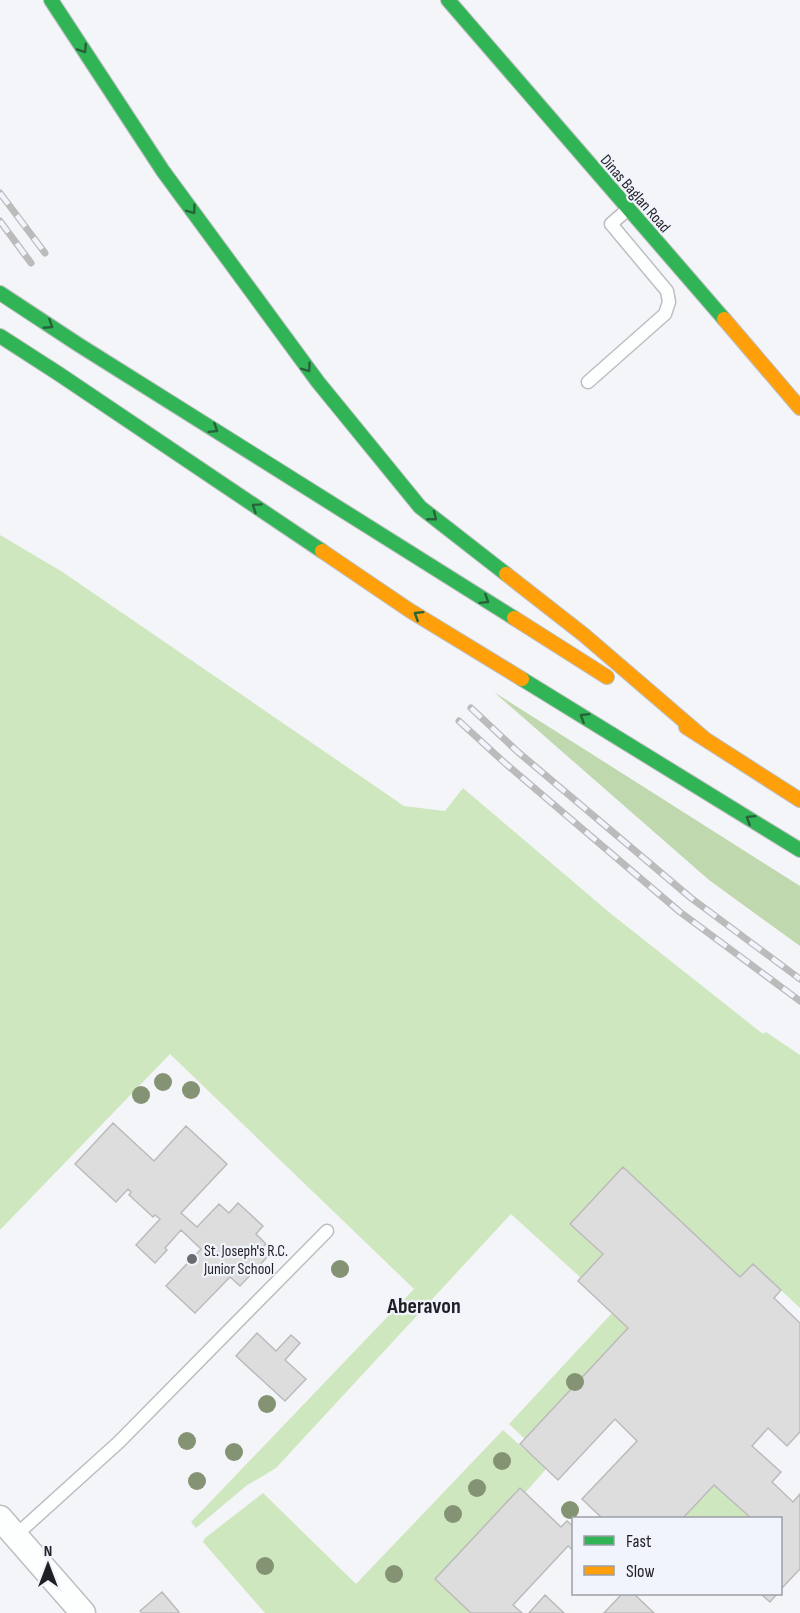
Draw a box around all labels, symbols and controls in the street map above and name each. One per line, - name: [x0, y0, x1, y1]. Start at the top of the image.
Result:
- one-way arrow: [76, 42, 87, 53]
- street label: Dinas Baglan Road: [596, 151, 674, 237]
- one-way arrow: [185, 204, 196, 215]
- one-way arrow: [42, 318, 53, 329]
- one-way arrow: [300, 361, 311, 372]
- one-way arrow: [208, 422, 218, 434]
- one-way arrow: [252, 502, 262, 514]
- one-way arrow: [426, 509, 437, 520]
- one-way arrow: [479, 593, 490, 604]
- one-way arrow: [414, 611, 424, 623]
- one-way arrow: [580, 713, 590, 725]
- one-way arrow: [746, 815, 756, 827]
- place label: St. Joseph's R.C. Junior School: [203, 1242, 288, 1279]
- marker: St. Joseph's R.C. Junior School: [185, 1252, 199, 1266]
- district label: Aberavon: [386, 1293, 461, 1320]
- legend: [572, 1517, 782, 1595]
- text: Fast: [626, 1531, 652, 1552]
- north arrow: [18, 1535, 78, 1595]
- text: N: [44, 1542, 52, 1561]
- text: Slow: [626, 1561, 655, 1582]

